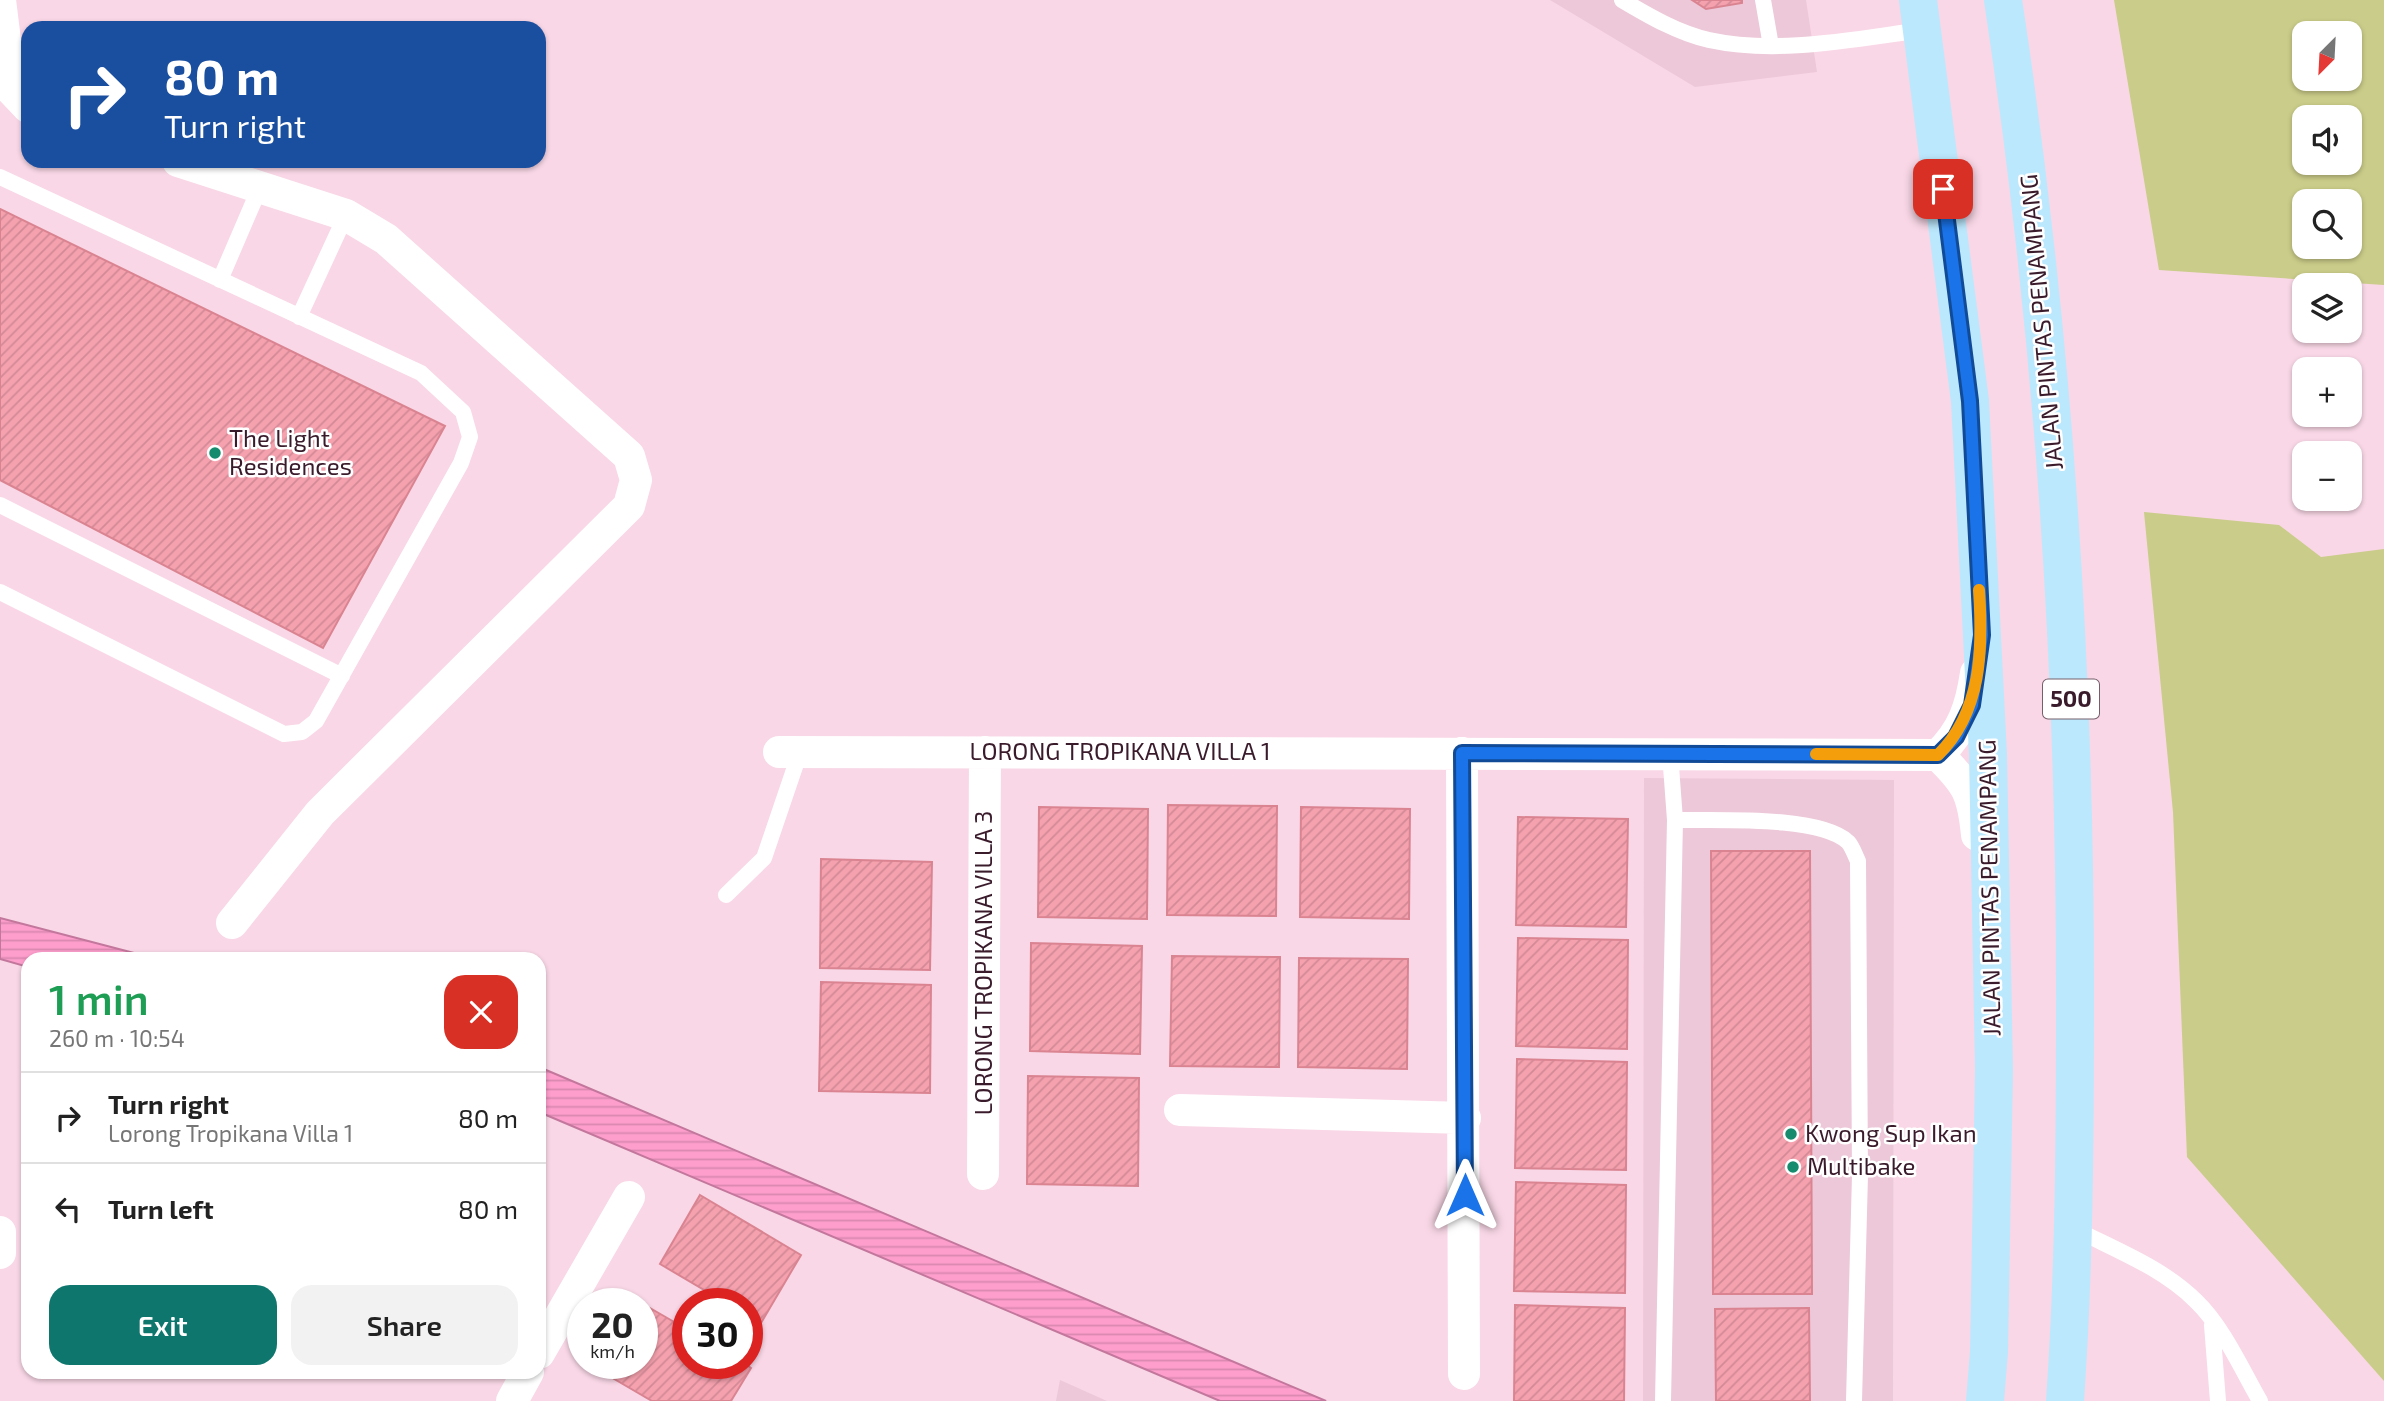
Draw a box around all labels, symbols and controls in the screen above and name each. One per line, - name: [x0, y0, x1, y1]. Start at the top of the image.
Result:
- north arrow: [2292, 21, 2362, 91]
- map controls: [2292, 21, 2362, 511]
- text: 80 m: [164, 46, 279, 105]
- icon: right: [49, 49, 140, 140]
- button: sound: [2292, 105, 2362, 175]
- text: Turn right: [164, 106, 306, 144]
- pin: [1913, 159, 1973, 219]
- icon: arrive: [1924, 170, 1962, 208]
- street label: JALAN PINTAS PENAMPANG: [2013, 173, 2068, 471]
- button: search: [2292, 189, 2362, 259]
- button: layers: [2292, 273, 2362, 343]
- button: +: [2292, 357, 2362, 427]
- place label: The Light Residences: [229, 423, 352, 480]
- button: −: [2292, 441, 2362, 511]
- marker: The Light Residences: [207, 445, 223, 461]
- road number: 500: [2043, 680, 2099, 719]
- street label: LORONG TROPIKANA VILLA 1: [970, 736, 1270, 765]
- street label: JALAN PINTAS PENAMPANG: [1971, 739, 2006, 1037]
- street label: LORONG TROPIKANA VILLA 3: [968, 811, 997, 1115]
- text: 1 min: [49, 973, 149, 1023]
- button: close: [444, 975, 518, 1049]
- text: 260 m · 10:54: [49, 1024, 185, 1052]
- text: Turn right: [108, 1088, 229, 1119]
- icon: right: [49, 1099, 87, 1137]
- text: 80 m: [458, 1102, 518, 1133]
- place label: Kwong Sup Ikan: [1805, 1118, 1977, 1147]
- text: Lorong Tropikana Villa 1: [108, 1119, 353, 1147]
- marker: Kwong Sup Ikan: [1783, 1126, 1799, 1142]
- place label: Multibake: [1807, 1151, 1915, 1180]
- position arrow: [1428, 1158, 1502, 1232]
- marker: Multibake: [1785, 1159, 1801, 1175]
- icon: left: [49, 1190, 87, 1228]
- text: Turn left: [108, 1193, 214, 1224]
- text: 80 m: [458, 1193, 518, 1224]
- button: Exit: [49, 1285, 277, 1365]
- button: Share: [291, 1285, 518, 1365]
- speed limit sign: 30: [672, 1288, 763, 1379]
- text: 20: [591, 1303, 634, 1345]
- text: km/h: [590, 1340, 635, 1362]

